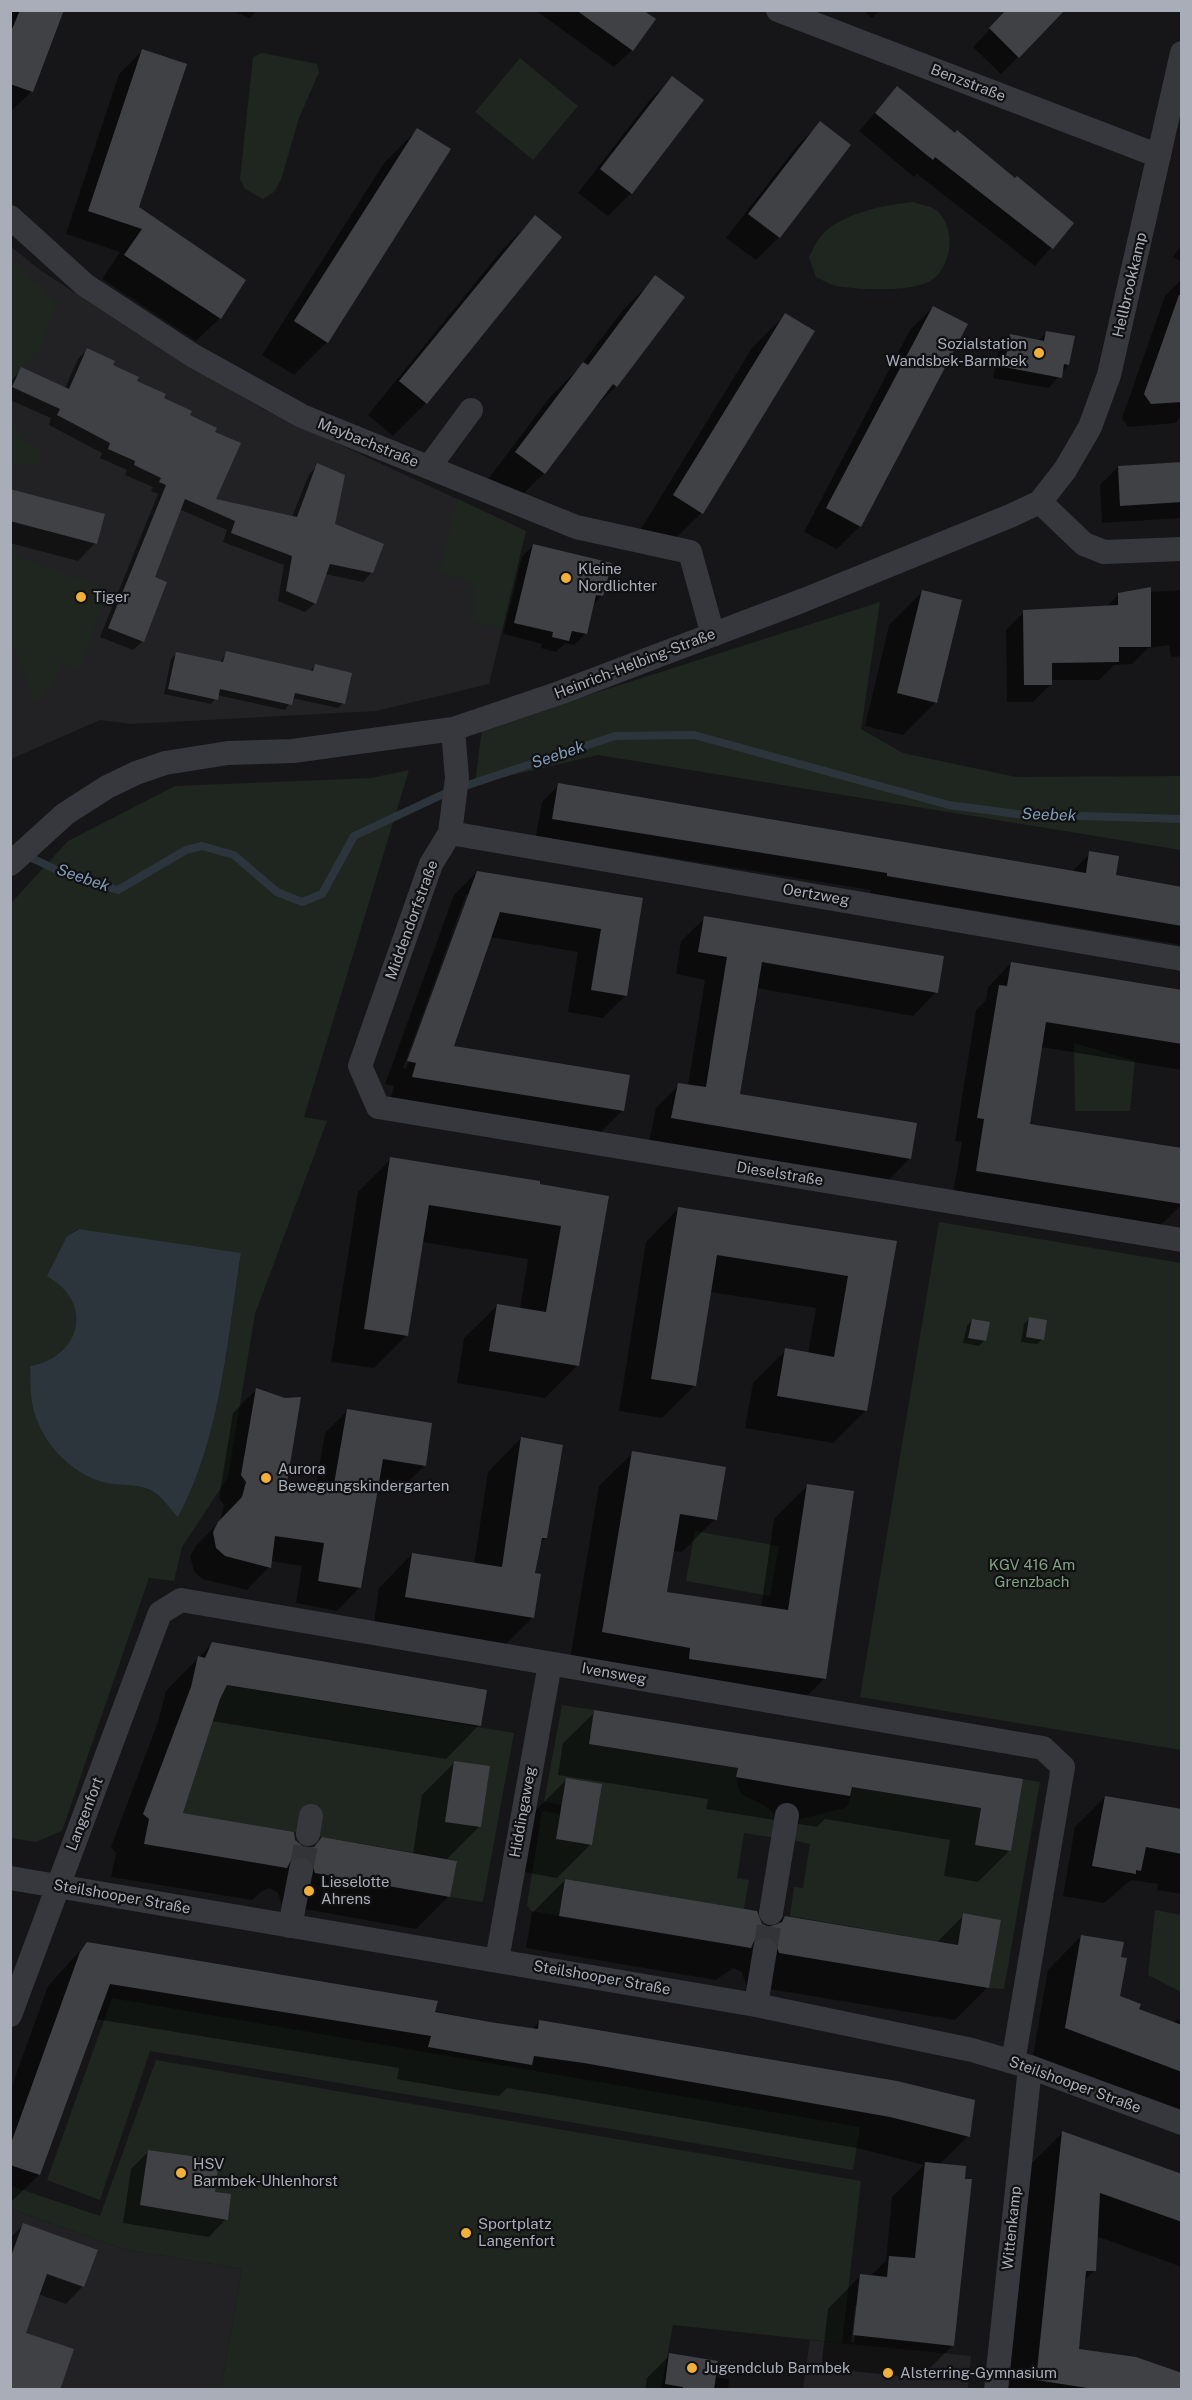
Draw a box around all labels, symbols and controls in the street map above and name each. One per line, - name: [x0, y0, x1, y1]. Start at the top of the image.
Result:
- street label: Benzstraße: [928, 60, 1008, 106]
- street label: Hellbrookkamp: [1109, 231, 1151, 339]
- place label: Sozialstation Wandsbek-Barmbek: [886, 335, 1027, 370]
- marker: Sozialstation Wandsbek-Barmbek: [1032, 346, 1046, 360]
- street label: Maybachstraße: [315, 415, 421, 471]
- place label: Kleine Nordlichter: [578, 560, 657, 595]
- marker: Kleine Nordlichter: [559, 571, 573, 585]
- place label: Tiger: [93, 588, 129, 606]
- marker: Tiger: [74, 590, 88, 604]
- street label: Heinrich-Helbing-Straße: [552, 625, 718, 703]
- water label: Seebek: [529, 737, 587, 773]
- water label: Seebek: [1021, 804, 1077, 826]
- street label: Middendorfstraße: [382, 858, 442, 982]
- water label: Seebek: [54, 860, 112, 896]
- street label: Oertzweg: [781, 880, 851, 910]
- street label: Dieselstraße: [735, 1158, 825, 1190]
- place label: Aurora Bewegungskindergarten: [278, 1460, 450, 1495]
- marker: Aurora Bewegungskindergarten: [259, 1471, 273, 1485]
- park label: KGV 416 Am Grenzbach: [989, 1556, 1075, 1591]
- street label: Ivensweg: [580, 1659, 648, 1689]
- street label: Hiddingaweg: [506, 1765, 540, 1859]
- street label: Langenfort: [63, 1775, 107, 1853]
- place label: Lieselotte Ahrens: [321, 1873, 389, 1908]
- street label: Steilshooper Straße: [52, 1876, 192, 1918]
- marker: Lieselotte Ahrens: [302, 1884, 316, 1898]
- street label: Steilshooper Straße: [532, 1957, 672, 1999]
- street label: Steilshooper Straße: [1007, 2053, 1143, 2117]
- place label: HSV Barmbek-Uhlenhorst: [193, 2155, 338, 2190]
- marker: HSV Barmbek-Uhlenhorst: [174, 2166, 188, 2180]
- street label: Wittenkamp: [999, 2185, 1025, 2271]
- place label: Sportplatz Langenfort: [478, 2215, 555, 2250]
- marker: Sportplatz Langenfort: [459, 2226, 473, 2240]
- place label: Jugendclub Barmbek: [704, 2359, 851, 2377]
- marker: Jugendclub Barmbek: [685, 2361, 699, 2375]
- place label: Alsterring-Gymnasium: [900, 2364, 1057, 2382]
- marker: Alsterring-Gymnasium: [881, 2366, 895, 2380]

